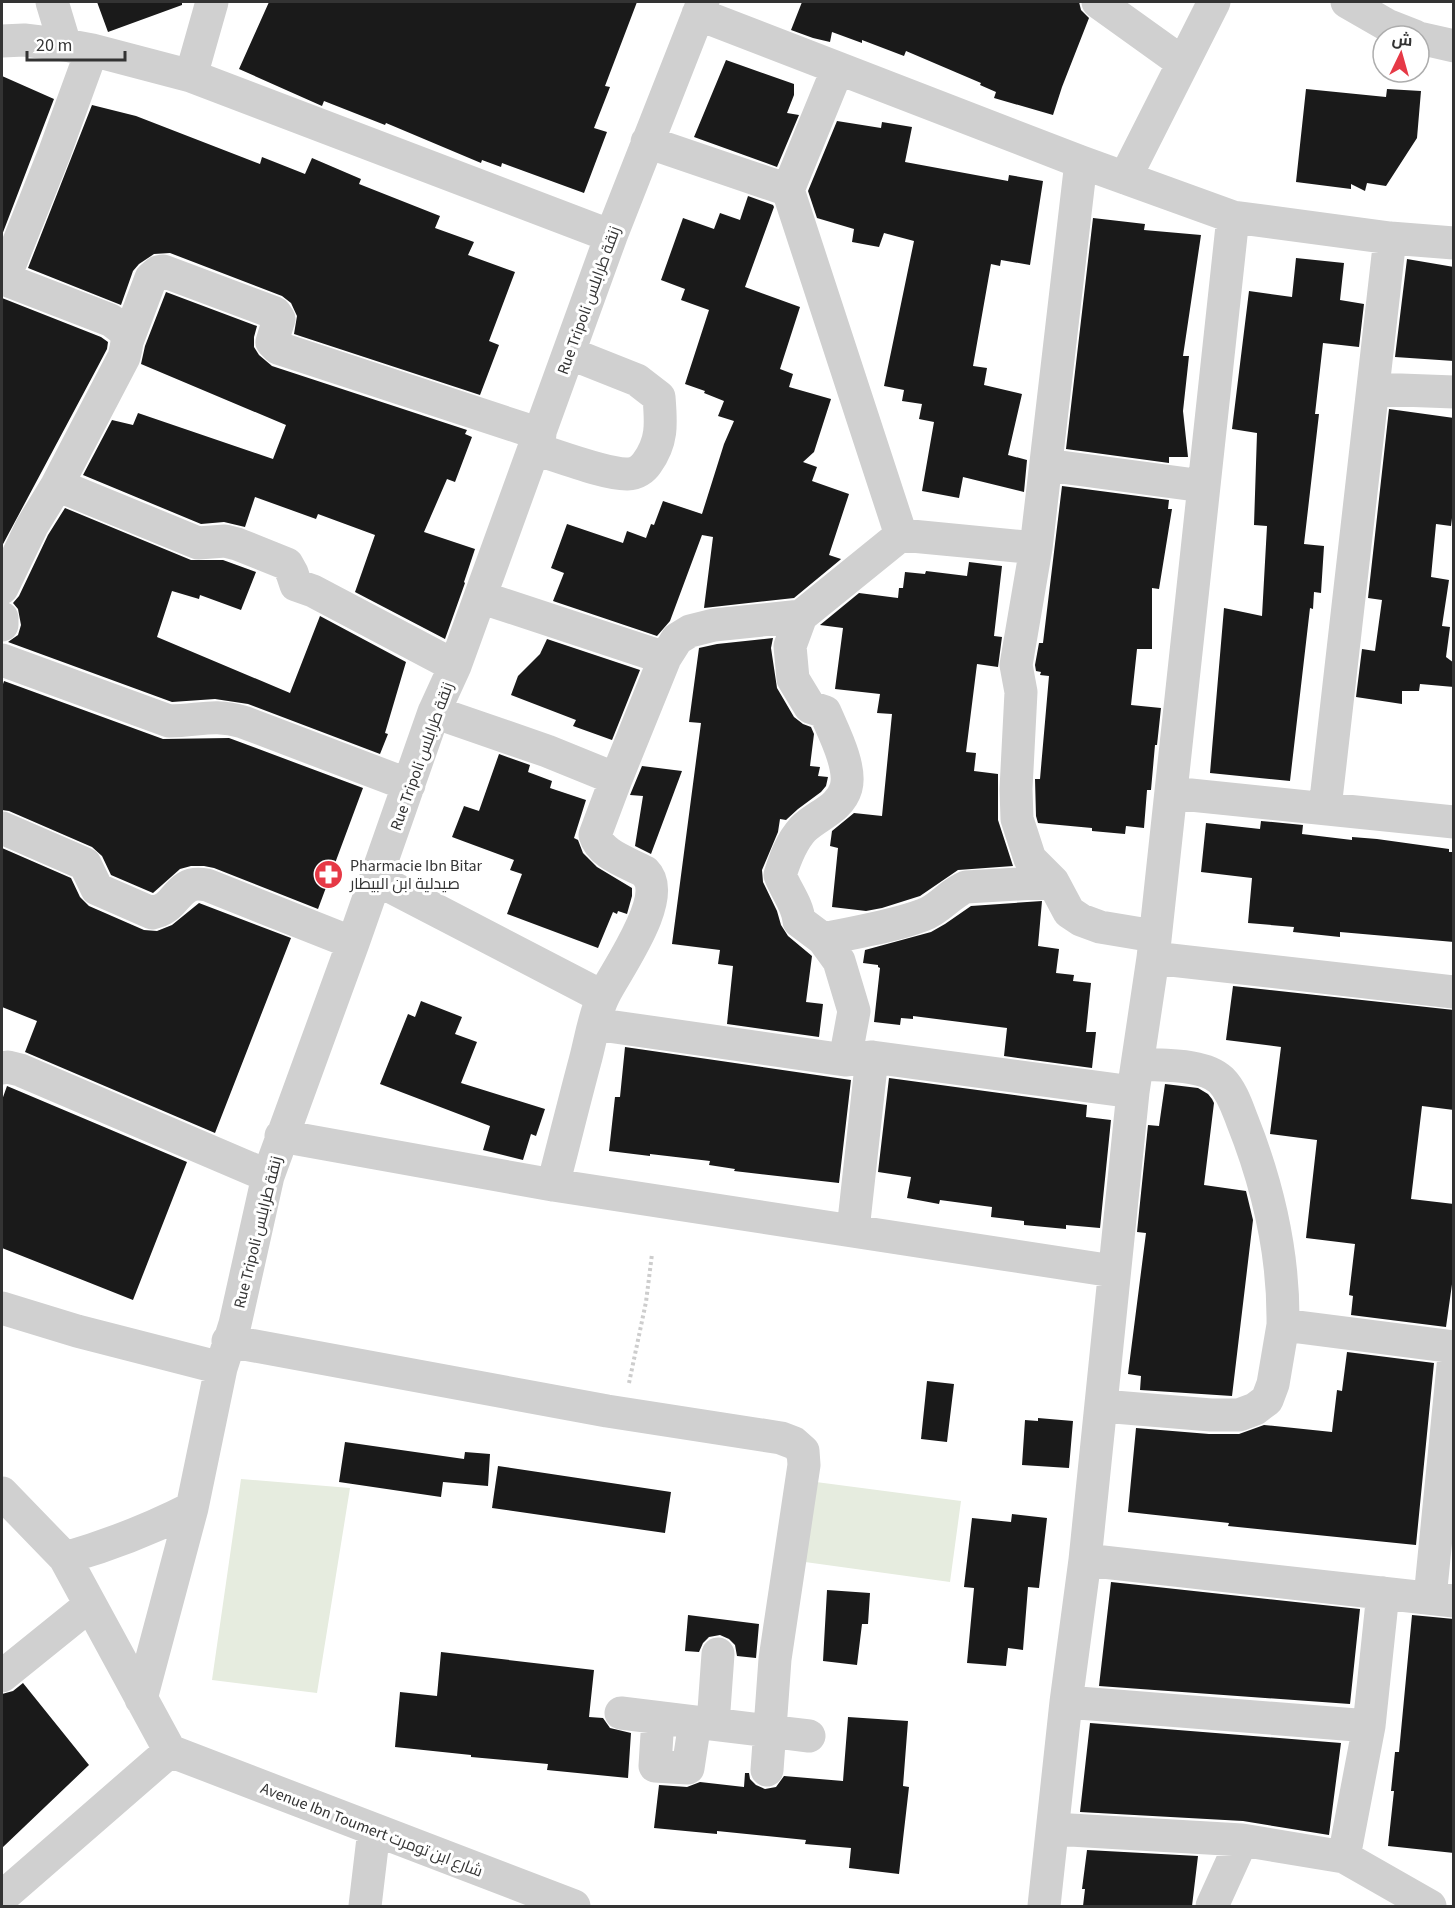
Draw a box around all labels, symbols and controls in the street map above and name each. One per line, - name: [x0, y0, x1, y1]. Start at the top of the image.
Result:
- scale bar: [27, 24, 124, 62]
- north arrow: [1371, 24, 1431, 84]
- text: ش: [1391, 28, 1413, 52]
- text: 20 m: [36, 33, 72, 58]
- street label: Rue Tripoli زنقة طرابلس: [552, 223, 626, 378]
- street label: Rue Tripoli زنقة طرابلس: [385, 679, 459, 834]
- place label: Pharmacie Ibn Bitar صيدلية ابن البيطار: [349, 855, 483, 895]
- pharmacy icon: Pharmacie Ibn Bitar صيدلية ابن البيطار: [313, 858, 345, 890]
- street label: Rue Tripoli زنقة طرابلس: [228, 1154, 288, 1311]
- street label: Avenue Ibn Toumert شارع ابن تومرت: [257, 1777, 486, 1883]

